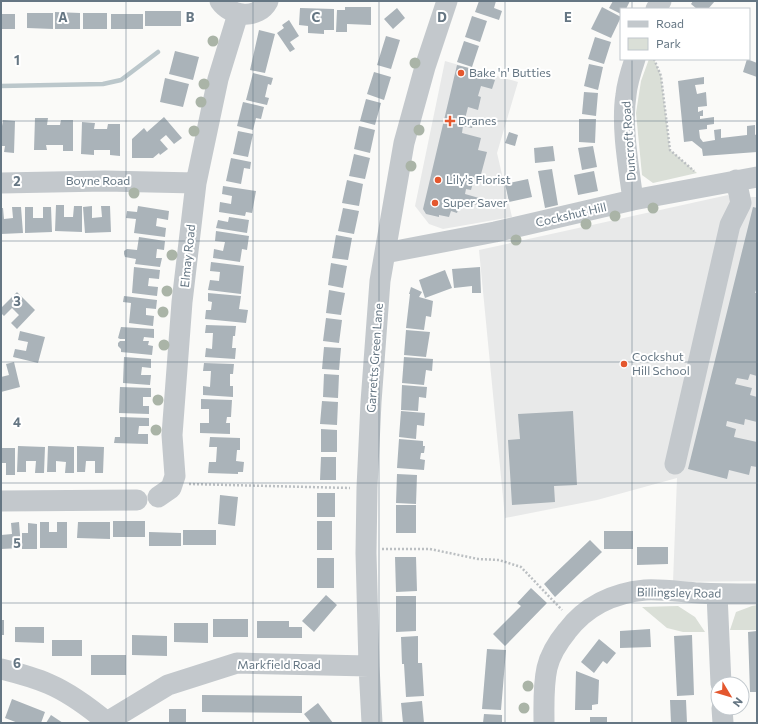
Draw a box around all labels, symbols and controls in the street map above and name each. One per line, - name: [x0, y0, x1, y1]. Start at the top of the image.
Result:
- legend: [620, 8, 750, 60]
- text: A: [58, 9, 68, 25]
- text: B: [186, 9, 195, 25]
- text: C: [312, 9, 321, 25]
- text: D: [437, 9, 447, 25]
- text: E: [564, 9, 572, 25]
- text: Road: [656, 16, 684, 30]
- text: Park: [656, 36, 682, 50]
- text: 1: [14, 52, 20, 68]
- place label: Bake 'n' Butties: [469, 65, 551, 79]
- marker: Bake 'n' Butties: [456, 68, 466, 78]
- street label: Duncroft Road: [618, 101, 638, 181]
- place label: Dranes: [458, 113, 496, 127]
- marker: Dranes: [445, 116, 455, 126]
- place label: Lily's Florist: [446, 172, 511, 186]
- text: 2: [13, 173, 21, 189]
- street label: Boyne Road: [66, 173, 130, 187]
- marker: Lily's Florist: [433, 175, 443, 185]
- place label: Super Saver: [443, 195, 508, 209]
- marker: Super Saver: [430, 198, 440, 208]
- street label: Cockshut Hill: [534, 199, 608, 229]
- street label: Elmay Road: [177, 224, 197, 288]
- text: 3: [13, 293, 21, 309]
- street label: Garretts Green Lane: [363, 303, 385, 413]
- place label: Cockshut Hill School: [632, 349, 690, 377]
- marker: Cockshut Hill School: [619, 359, 629, 369]
- text: 4: [13, 414, 21, 430]
- text: 5: [13, 535, 21, 551]
- street label: Billingsley Road: [637, 584, 722, 600]
- text: 6: [13, 655, 21, 671]
- street label: Markfield Road: [237, 657, 321, 671]
- north arrow: [710, 676, 750, 716]
- text: N: [731, 695, 746, 710]

